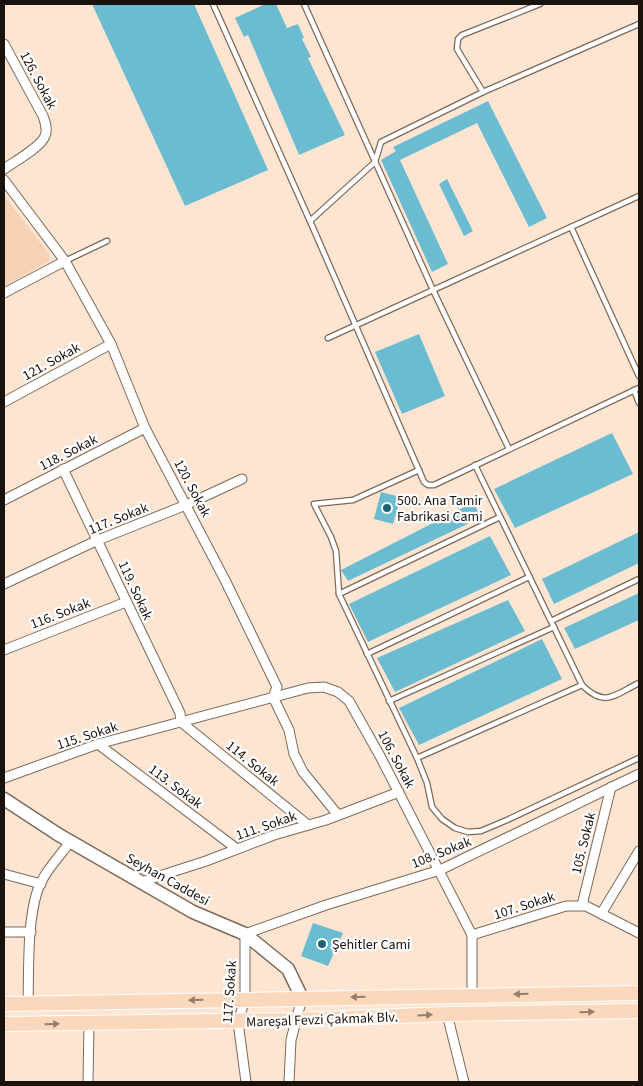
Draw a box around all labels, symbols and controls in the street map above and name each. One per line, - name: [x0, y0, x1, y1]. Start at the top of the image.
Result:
- street label: 126. Sokak: [14, 48, 62, 113]
- street label: 121. Sokak: [19, 338, 84, 386]
- street label: 118. Sokak: [36, 430, 101, 476]
- street label: 120. Sokak: [168, 456, 216, 521]
- place label: 500. Ana Tamir Fabrikasi Cami: [397, 491, 483, 527]
- street label: 117. Sokak: [85, 498, 151, 540]
- marker: 500. Ana Tamir Fabrikasi Cami: [381, 502, 393, 514]
- street label: 119. Sokak: [113, 558, 157, 623]
- street label: 116. Sokak: [27, 593, 93, 635]
- street label: 115. Sokak: [54, 717, 120, 755]
- street label: 106. Sokak: [372, 727, 420, 792]
- street label: 114. Sokak: [222, 736, 283, 791]
- street label: 113. Sokak: [144, 760, 207, 814]
- street label: 111. Sokak: [233, 806, 299, 846]
- street label: 105. Sokak: [567, 810, 601, 876]
- street label: 108. Sokak: [408, 832, 474, 874]
- street label: Seyhan Caddesi: [122, 849, 213, 911]
- street label: 107. Sokak: [491, 887, 557, 925]
- place label: Şehitler Cami: [332, 935, 410, 955]
- marker: Şehitler Cami: [316, 938, 328, 950]
- street label: 117. Sokak: [218, 960, 242, 1024]
- one-way arrow: [512, 991, 528, 999]
- one-way arrow: [350, 993, 366, 1001]
- one-way arrow: [187, 996, 203, 1004]
- street label: Mareşal Fevzi Çakmak Blv.: [246, 1007, 398, 1033]
- one-way arrow: [580, 1007, 596, 1015]
- one-way arrow: [417, 1011, 433, 1019]
- one-way arrow: [45, 1020, 61, 1028]

